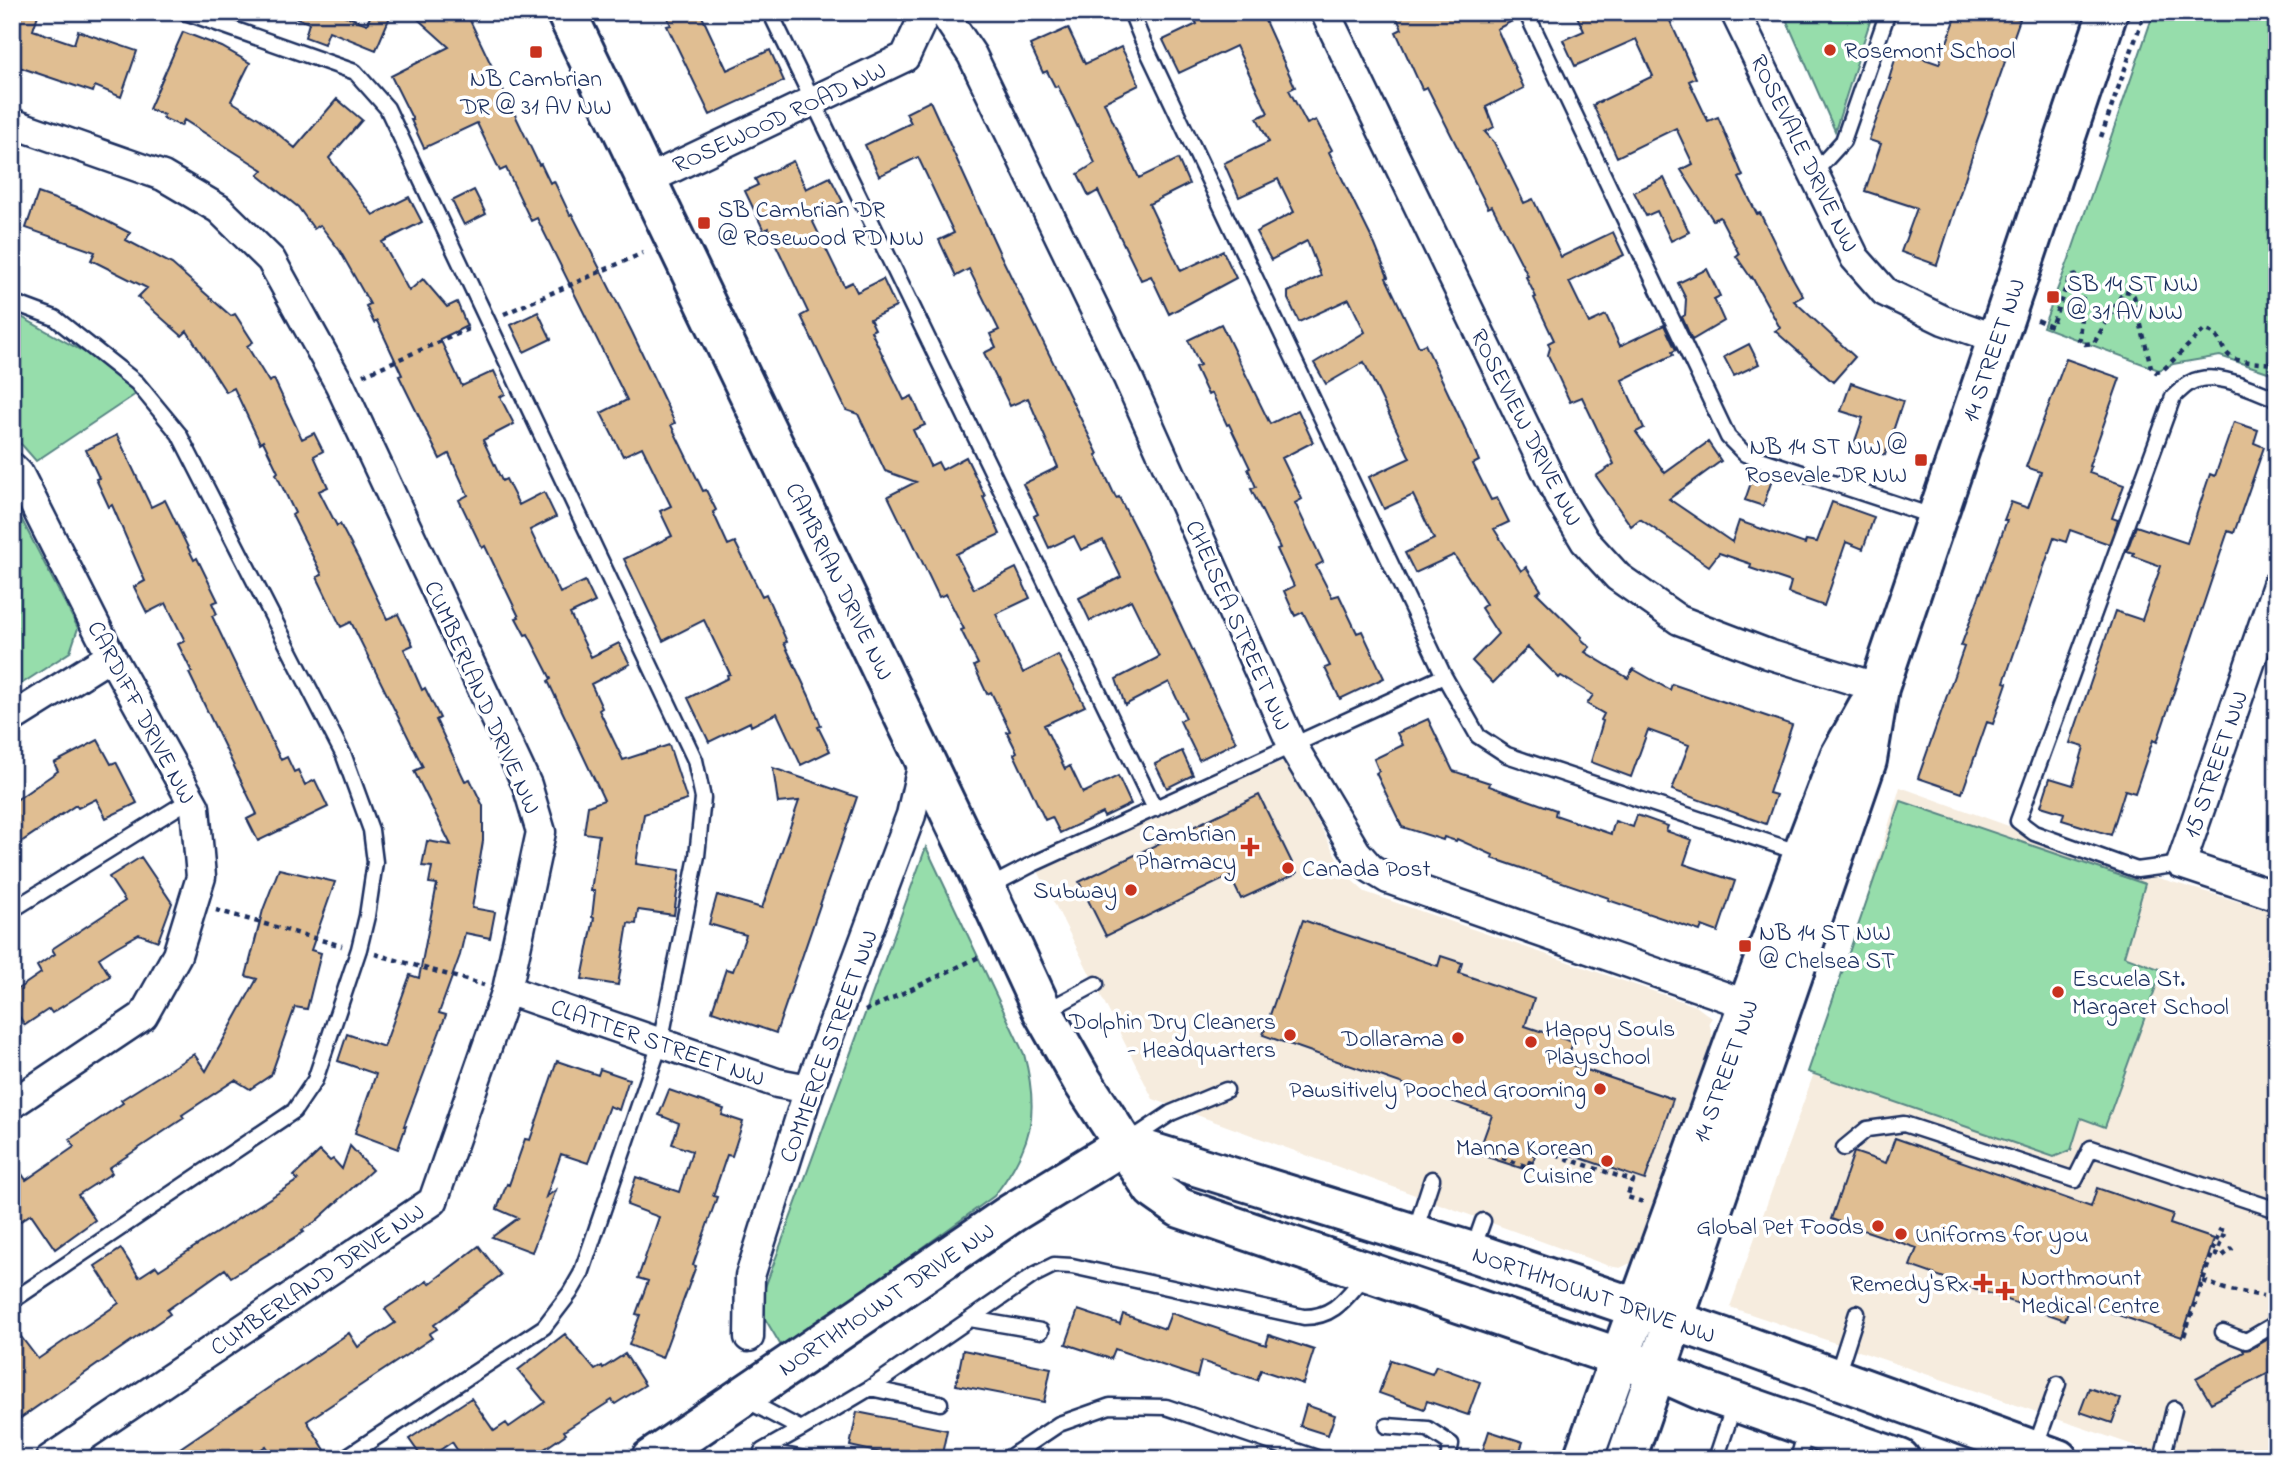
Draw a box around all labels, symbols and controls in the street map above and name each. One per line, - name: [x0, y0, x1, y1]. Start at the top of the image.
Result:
- place label: Rosemont School: [1844, 35, 2015, 70]
- marker: Rosemont School: [1822, 42, 1838, 58]
- marker: NB Cambrian DR @ 31 AV NW: [528, 44, 544, 60]
- street label: ROSEVALE DRIVE NW: [1740, 49, 1866, 259]
- street label: ROSEWOOD ROAD NW: [667, 54, 893, 184]
- place label: NB Cambrian DR @ 31 AV NW: [459, 63, 612, 126]
- place label: SB Cambrian DR @ Rosewood RD NW: [718, 194, 924, 257]
- marker: SB Cambrian DR @ Rosewood RD NW: [696, 215, 712, 231]
- place label: SB 14 ST NW @ 31 AV NW: [2067, 268, 2198, 331]
- street label: 14 STREET NW: [1954, 274, 2036, 427]
- marker: SB 14 ST NW @ 31 AV NW: [2045, 289, 2061, 305]
- street label: ROSEVIEW DRIVE NW: [1460, 324, 1590, 533]
- place label: NB 14 ST NW @ Rosevale DR NW: [1745, 431, 1907, 494]
- marker: NB 14 ST NW @ Rosevale DR NW: [1913, 452, 1929, 468]
- street label: CAMBRIAN DRIVE NW: [775, 477, 901, 687]
- street label: CHELSEA STREET NW: [1174, 515, 1299, 737]
- street label: CUMBERLAND DRIVE NW: [413, 576, 548, 820]
- street label: CARDIFF DRIVE NW: [77, 615, 203, 811]
- street label: 15 STREET NW: [2176, 687, 2259, 843]
- place label: Cambrian Pharmacy: [1136, 818, 1236, 882]
- marker: Cambrian Pharmacy: [1242, 839, 1258, 855]
- place label: Canada Post: [1302, 853, 1431, 888]
- marker: Canada Post: [1280, 860, 1296, 876]
- place label: Subway: [1033, 875, 1117, 911]
- marker: Subway: [1123, 882, 1139, 898]
- place label: NB 14 ST NW @ Chelsea ST: [1759, 917, 1895, 980]
- street label: COMMERCE STREET NW: [772, 926, 889, 1168]
- marker: NB 14 ST NW @ Chelsea ST: [1737, 938, 1753, 954]
- place label: Escuela St. Margaret School: [2072, 963, 2229, 1026]
- marker: Escuela St. Margaret School: [2050, 984, 2066, 1000]
- street label: CLATTER STREET NW: [545, 991, 769, 1097]
- street label: 14 STREET NW: [1685, 996, 1769, 1148]
- place label: Dolphin Dry Cleaners - Headquarters: [1068, 1006, 1276, 1069]
- place label: Happy Souls Playschool: [1545, 1013, 1675, 1077]
- place label: Dollarama: [1341, 1023, 1444, 1058]
- marker: Dolphin Dry Cleaners - Headquarters: [1282, 1027, 1298, 1043]
- marker: Dollarama: [1450, 1030, 1466, 1046]
- marker: Happy Souls Playschool: [1523, 1034, 1539, 1050]
- place label: Pawsitively Pooched Grooming: [1289, 1074, 1586, 1110]
- marker: Pawsitively Pooched Grooming: [1592, 1081, 1608, 1097]
- place label: Manna Korean Cuisine: [1456, 1132, 1593, 1195]
- marker: Manna Korean Cuisine: [1599, 1153, 1615, 1169]
- street label: CUMBERLAND DRIVE NW: [204, 1196, 433, 1366]
- place label: Global Pet Foods: [1696, 1211, 1864, 1246]
- street label: NORTHMOUNT DRIVE NW: [772, 1215, 1003, 1387]
- marker: Global Pet Foods: [1870, 1218, 1886, 1234]
- place label: Uniforms for you: [1915, 1219, 2089, 1255]
- marker: Uniforms for you: [1893, 1226, 1909, 1242]
- street label: NORTHMOUNT DRIVE NW: [1467, 1238, 1719, 1354]
- place label: Northmount Medical Centre: [2021, 1262, 2160, 1325]
- place label: Remedy'sRx: [1850, 1268, 1969, 1304]
- marker: Remedy'sRx: [1975, 1275, 1991, 1291]
- marker: Northmount Medical Centre: [1995, 1281, 2015, 1301]

